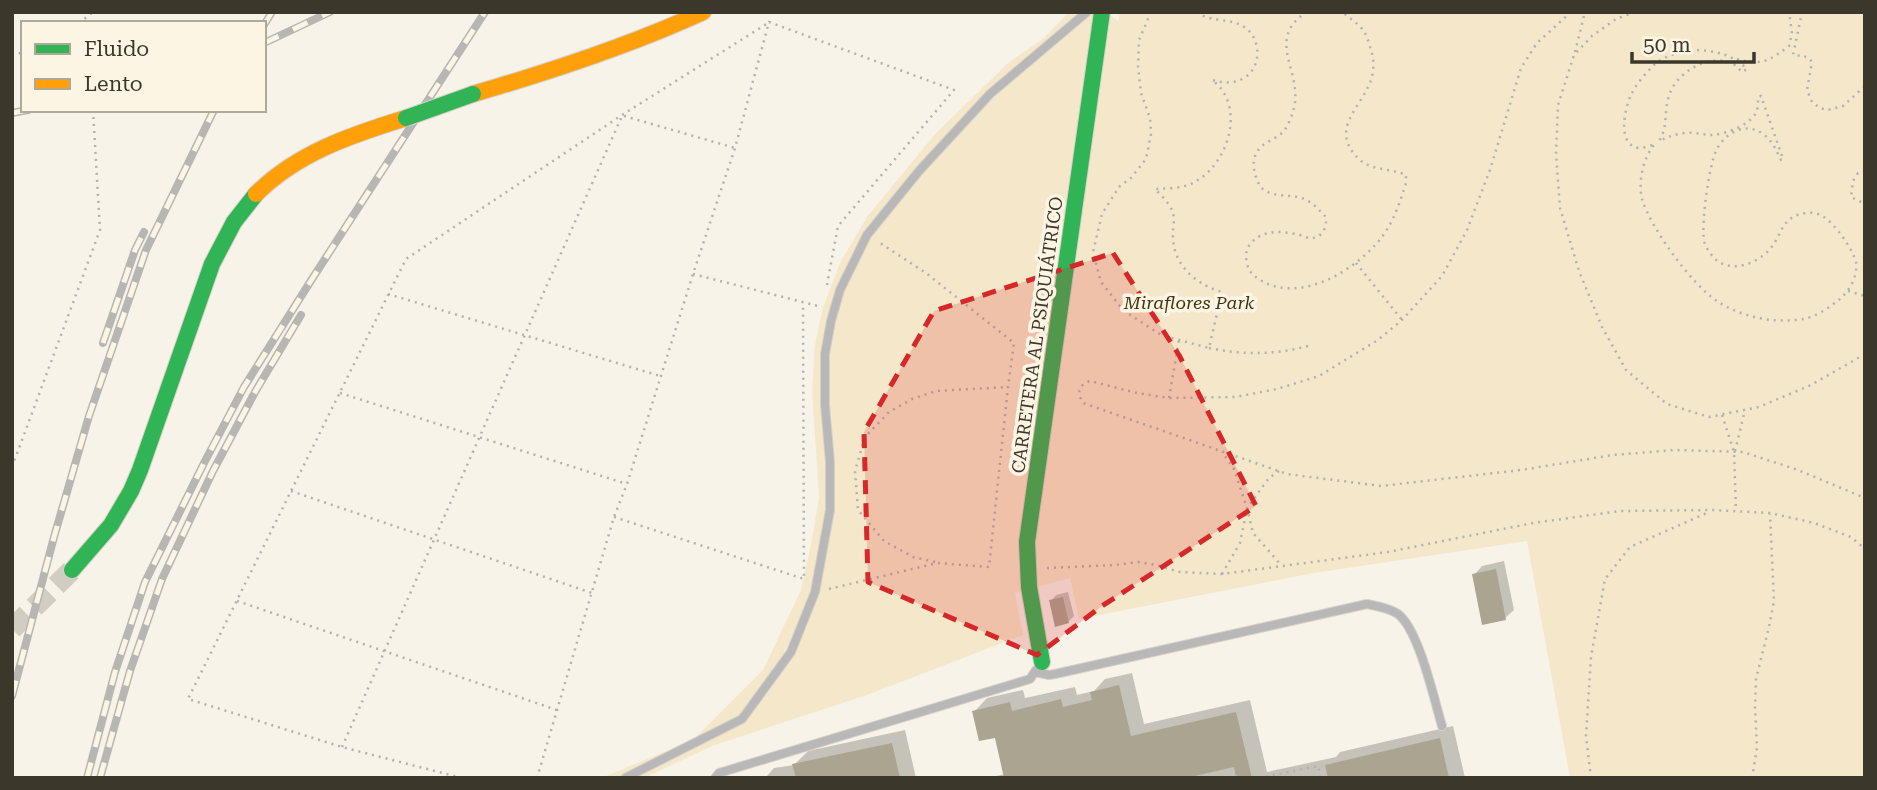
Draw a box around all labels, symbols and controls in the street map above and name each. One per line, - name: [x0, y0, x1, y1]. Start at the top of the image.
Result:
- legend: [21, 21, 266, 112]
- scale bar: [1632, 21, 1755, 65]
- text: 50 m: [1643, 33, 1691, 57]
- text: Fluido: [84, 37, 149, 61]
- text: Lento: [84, 72, 143, 96]
- street label: CARRETERA AL PSIQUIÁTRICO: [1007, 195, 1067, 475]
- park label: Miraflores Park: [1123, 292, 1255, 313]

